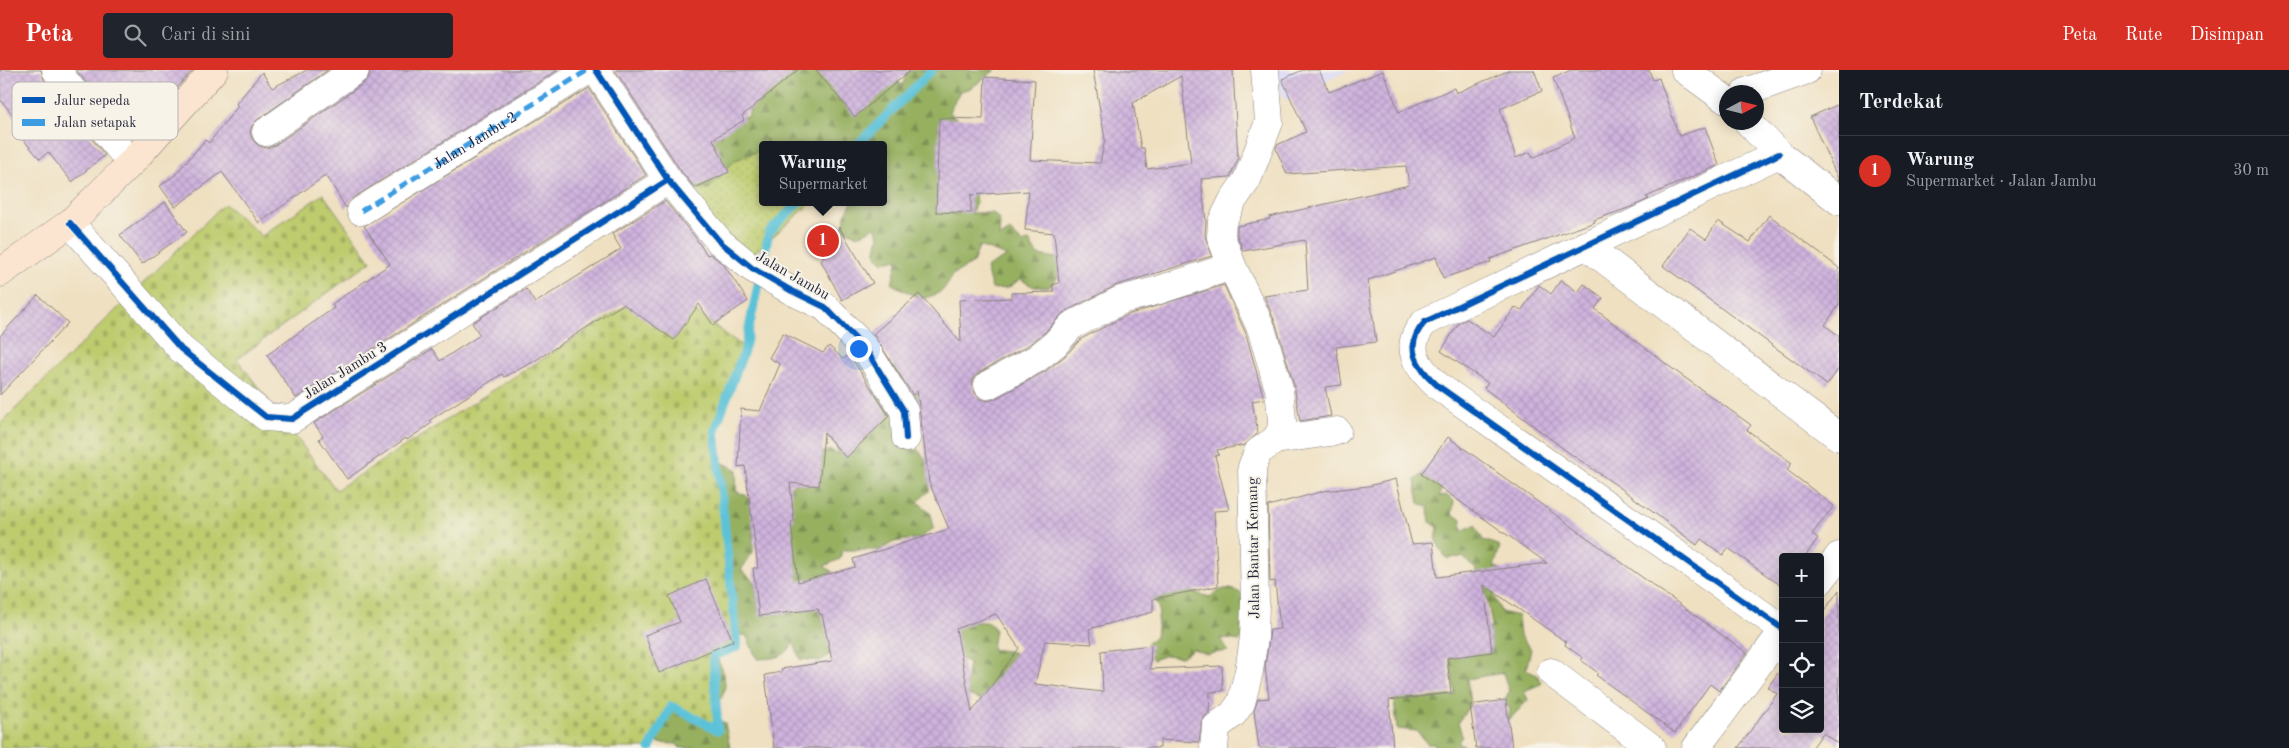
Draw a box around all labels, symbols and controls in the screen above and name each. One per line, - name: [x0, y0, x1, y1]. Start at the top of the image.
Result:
- search box: [103, 13, 453, 58]
- icon: search: [121, 21, 149, 49]
- text: Peta: [25, 23, 73, 47]
- text: Cari di sini: [161, 26, 250, 45]
- text: Peta: [2062, 26, 2097, 44]
- text: Rute: [2125, 26, 2162, 44]
- text: Disimpan: [2190, 26, 2264, 44]
- legend: [12, 82, 178, 140]
- north arrow: [1719, 85, 1764, 130]
- text: Terdekat: [1859, 92, 1943, 113]
- text: Jalur sepeda: [54, 94, 130, 108]
- street label: Jalan Jambu 2: [431, 110, 520, 173]
- text: Jalan setapak: [54, 116, 136, 130]
- popup: [759, 141, 887, 206]
- text: Warung: [1906, 151, 1974, 170]
- text: Warung: [778, 154, 847, 173]
- text: 1: [1870, 163, 1880, 179]
- text: 30 m: [2233, 163, 2269, 179]
- text: Supermarket · Jalan Jambu: [1906, 174, 2096, 190]
- text: Supermarket: [778, 177, 868, 193]
- pin: 1: [807, 222, 839, 260]
- street label: Jalan Jambu: [753, 249, 832, 303]
- your location: [846, 336, 872, 362]
- street label: Jalan Jambu 3: [301, 340, 390, 403]
- street label: Jalan Bantar Kemang: [1246, 477, 1263, 619]
- map controls: [1779, 553, 1824, 733]
- button: +: [1779, 553, 1824, 598]
- button: −: [1779, 598, 1824, 643]
- button: locate: [1779, 643, 1824, 688]
- button: layers: [1779, 688, 1824, 733]

